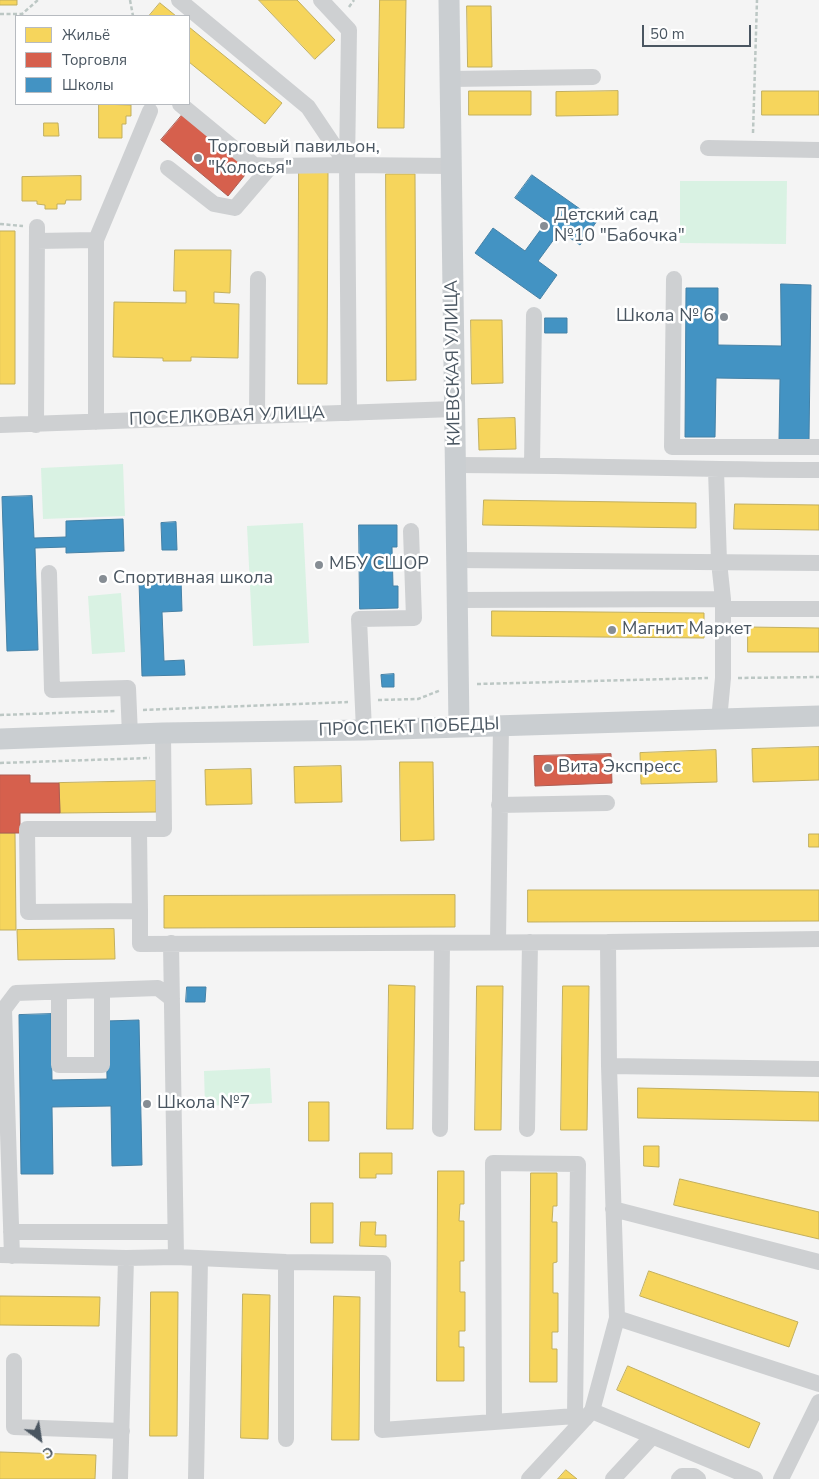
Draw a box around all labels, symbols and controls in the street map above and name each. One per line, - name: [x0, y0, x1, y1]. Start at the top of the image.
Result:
- legend: [15, 15, 190, 105]
- scale bar: [644, 15, 753, 47]
- text: 50 m: [650, 24, 685, 44]
- text: Жильё: [62, 25, 110, 45]
- text: Торговля: [62, 50, 127, 70]
- text: Школы: [62, 75, 114, 95]
- place label: Торговый павильон, "Колосья": [208, 137, 380, 180]
- marker: Торговый павильон, "Колосья": [192, 152, 204, 164]
- place label: Детский сад №10 "Бабочка": [554, 205, 685, 248]
- marker: Детский сад №10 "Бабочка": [538, 220, 550, 232]
- street label: КИЕВСКАЯ УЛИЦА: [442, 280, 466, 446]
- place label: Школа № 6: [616, 306, 714, 328]
- marker: Школа № 6: [718, 311, 730, 323]
- street label: ПОСЕЛКОВАЯ УЛИЦА: [129, 403, 325, 431]
- place label: МБУ СШОР: [329, 554, 429, 576]
- marker: МБУ СШОР: [313, 559, 325, 571]
- place label: Спортивная школа: [113, 568, 273, 590]
- marker: Спортивная школа: [97, 573, 109, 585]
- place label: Магнит Маркет: [622, 619, 752, 641]
- marker: Магнит Маркет: [606, 624, 618, 636]
- street label: ПРОСПЕКТ ПОБЕДЫ: [318, 714, 500, 742]
- place label: Вита Экспресс: [558, 757, 681, 779]
- marker: Вита Экспресс: [542, 762, 554, 774]
- place label: Школа №7: [157, 1093, 250, 1115]
- marker: Школа №7: [141, 1098, 153, 1110]
- north arrow: [15, 1414, 65, 1464]
- text: С: [39, 1442, 57, 1463]

